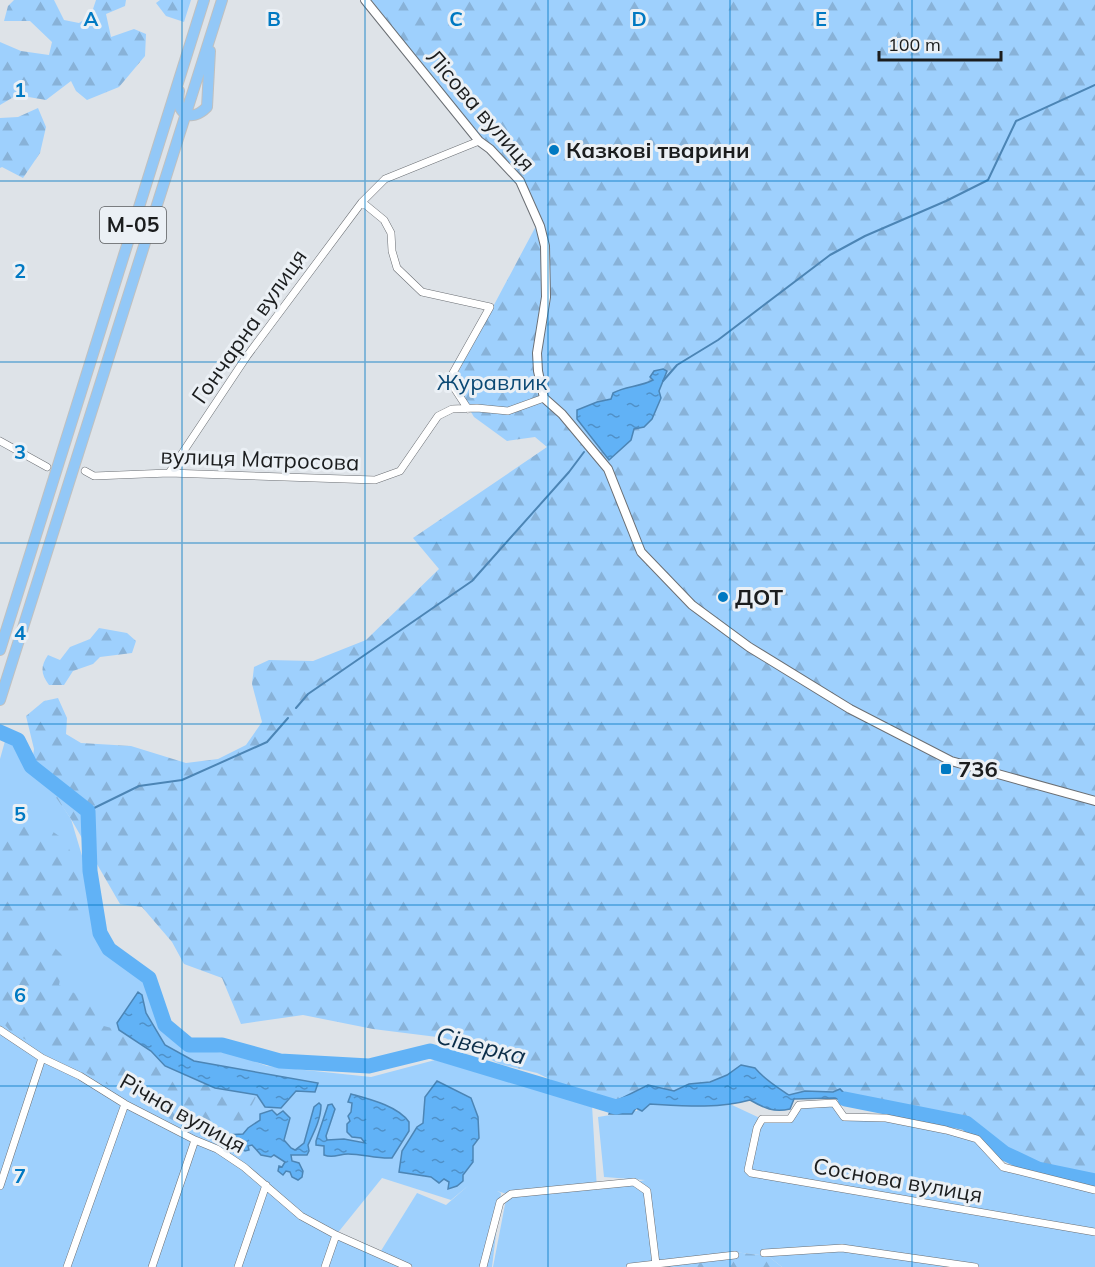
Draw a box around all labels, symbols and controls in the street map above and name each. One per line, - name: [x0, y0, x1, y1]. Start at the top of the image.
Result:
- text: A: [84, 6, 99, 31]
- text: B: [267, 6, 281, 31]
- text: C: [449, 6, 463, 31]
- text: D: [631, 6, 647, 31]
- text: E: [815, 6, 827, 31]
- scale bar: [879, 24, 1000, 62]
- text: 100 m: [888, 33, 941, 56]
- street label: Лісова вулиця: [420, 43, 542, 177]
- text: 1: [14, 77, 26, 102]
- place label: Казкові тварини: [566, 136, 749, 164]
- marker: Казкові тварини: [547, 143, 561, 157]
- road number: М-05: [100, 207, 166, 243]
- street label: Гончарна вулиця: [185, 243, 313, 409]
- text: 2: [14, 258, 26, 283]
- park label: Журавлик: [437, 368, 547, 396]
- text: 3: [14, 439, 26, 464]
- street label: вулиця Матросова: [160, 442, 360, 476]
- place label: ДОТ: [735, 583, 783, 611]
- marker: ДОТ: [716, 590, 730, 604]
- text: 4: [14, 620, 26, 645]
- place label: 736: [958, 755, 998, 783]
- marker: 736: [939, 762, 953, 776]
- text: 5: [14, 801, 26, 826]
- text: 6: [14, 982, 26, 1007]
- water label: Сіверка: [433, 1019, 529, 1071]
- street label: Річна вулиця: [115, 1067, 251, 1159]
- street label: Соснова вулиця: [811, 1151, 985, 1209]
- text: 7: [14, 1163, 26, 1188]

